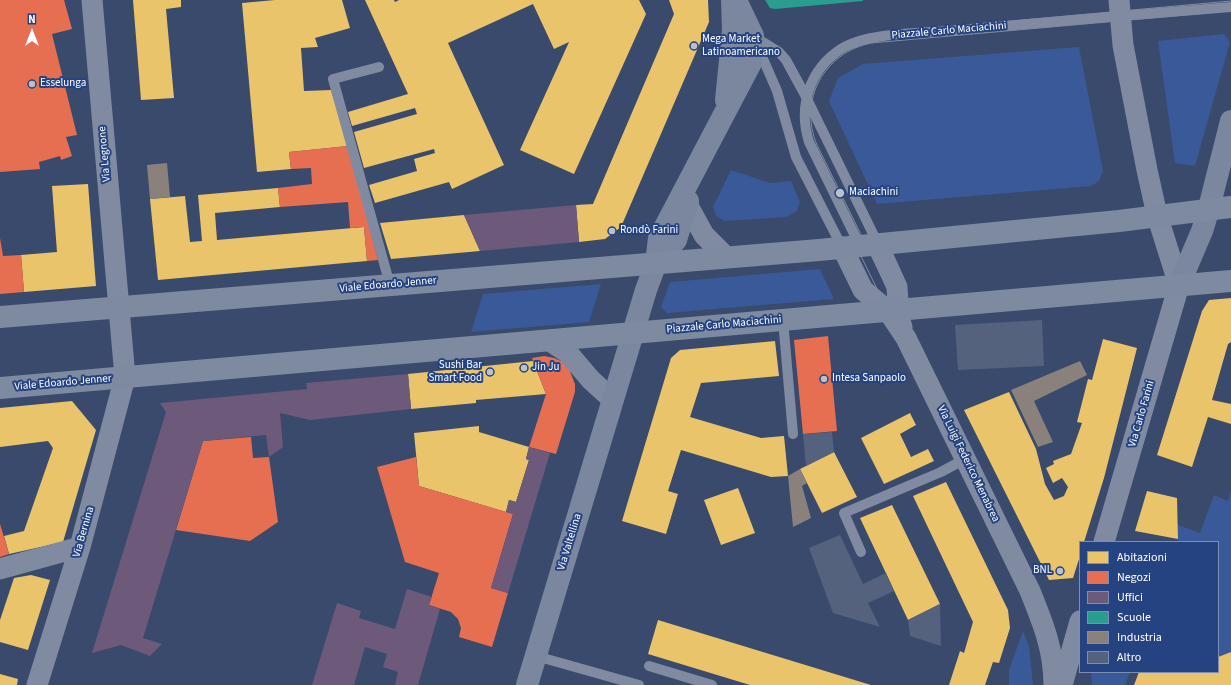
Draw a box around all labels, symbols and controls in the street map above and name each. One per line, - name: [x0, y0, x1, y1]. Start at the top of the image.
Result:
- north arrow: [12, 12, 52, 52]
- text: N: [28, 12, 36, 27]
- street label: Piazzale Carlo Maciachini: [891, 19, 1007, 43]
- place label: Mega Market Latinoamericano: [702, 33, 780, 59]
- marker: Mega Market Latinoamericano: [689, 41, 699, 51]
- place label: Esselunga: [40, 77, 86, 91]
- marker: Esselunga: [27, 79, 37, 89]
- street label: Via Legnone: [96, 126, 114, 182]
- place label: Maciachini: [849, 186, 898, 200]
- marker: Maciachini: [834, 187, 846, 199]
- place label: Rondò Farini: [620, 224, 678, 238]
- marker: Rondò Farini: [607, 226, 617, 236]
- street label: Viale Edoardo Jenner: [339, 274, 437, 296]
- street label: Piazzale Carlo Maciachini: [666, 313, 782, 337]
- place label: Sushi Bar Smart Food: [428, 359, 482, 385]
- place label: Jin Ju: [532, 361, 559, 375]
- marker: Jin Ju: [519, 363, 529, 373]
- marker: Sushi Bar Smart Food: [485, 367, 495, 377]
- street label: Viale Edoardo Jenner: [14, 372, 112, 394]
- place label: Intesa Sanpaolo: [832, 372, 906, 386]
- marker: Intesa Sanpaolo: [819, 374, 829, 384]
- street label: Via Carlo Farini: [1126, 379, 1158, 449]
- street label: Via Luigi Federico Menabrea: [934, 404, 1002, 524]
- street label: Via Bernina: [70, 505, 98, 559]
- street label: Via Valtellina: [555, 512, 585, 572]
- legend: [1079, 541, 1219, 673]
- text: Abitazioni: [1117, 549, 1167, 566]
- place label: BNL: [1033, 564, 1052, 578]
- marker: BNL: [1055, 566, 1065, 576]
- text: Negozi: [1117, 569, 1151, 586]
- text: Uffici: [1117, 589, 1143, 606]
- text: Scuole: [1117, 609, 1151, 626]
- text: Industria: [1117, 629, 1162, 646]
- text: Altro: [1117, 649, 1141, 666]

